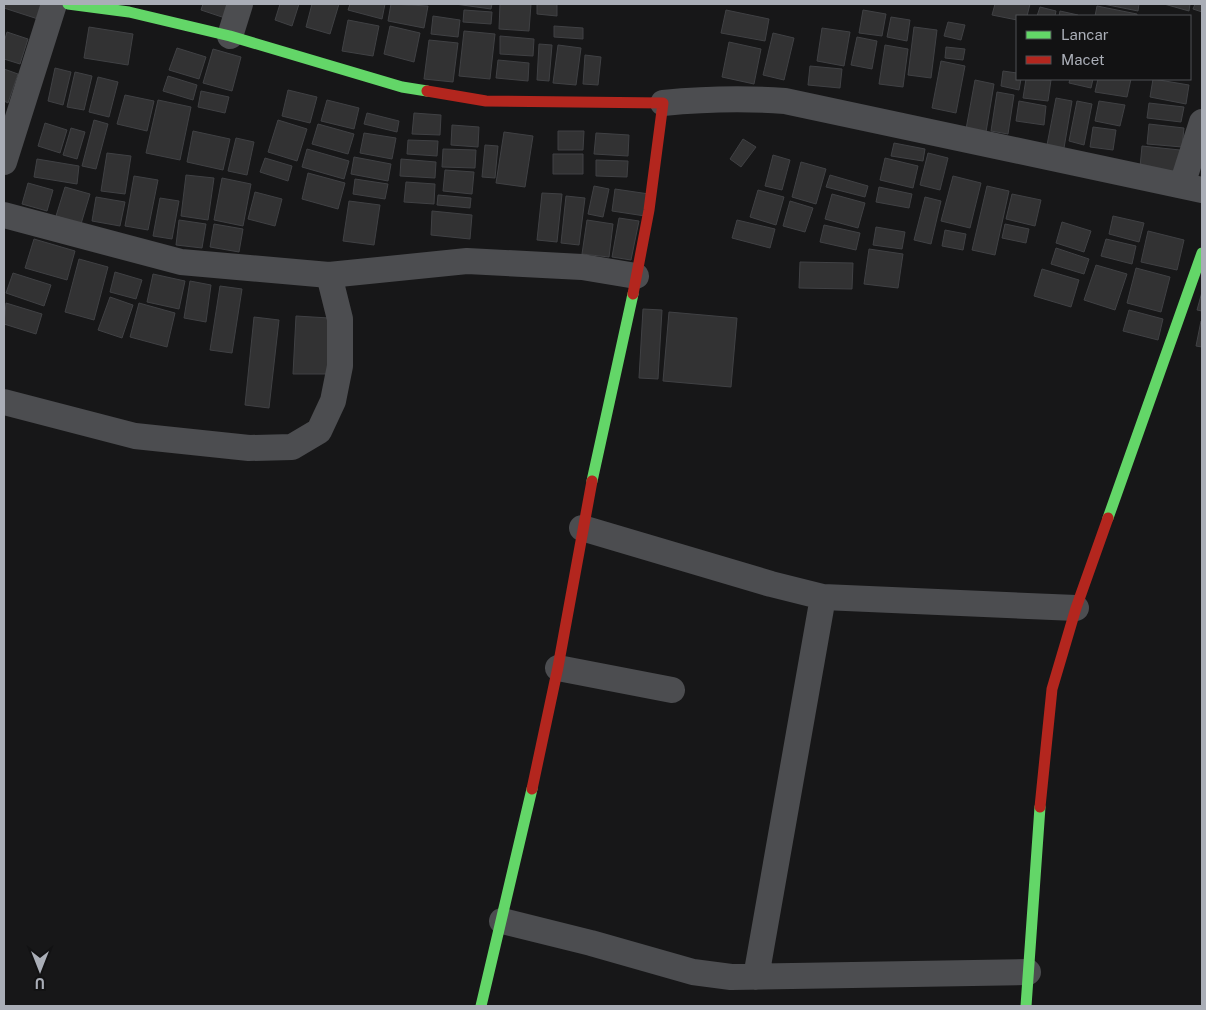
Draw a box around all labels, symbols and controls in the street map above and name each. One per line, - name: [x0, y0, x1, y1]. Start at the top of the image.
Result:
- legend: [1016, 15, 1191, 80]
- text: Lancar: [1061, 26, 1109, 43]
- text: Macet: [1061, 51, 1105, 68]
- north arrow: [15, 945, 65, 995]
- text: U: [35, 975, 45, 991]

